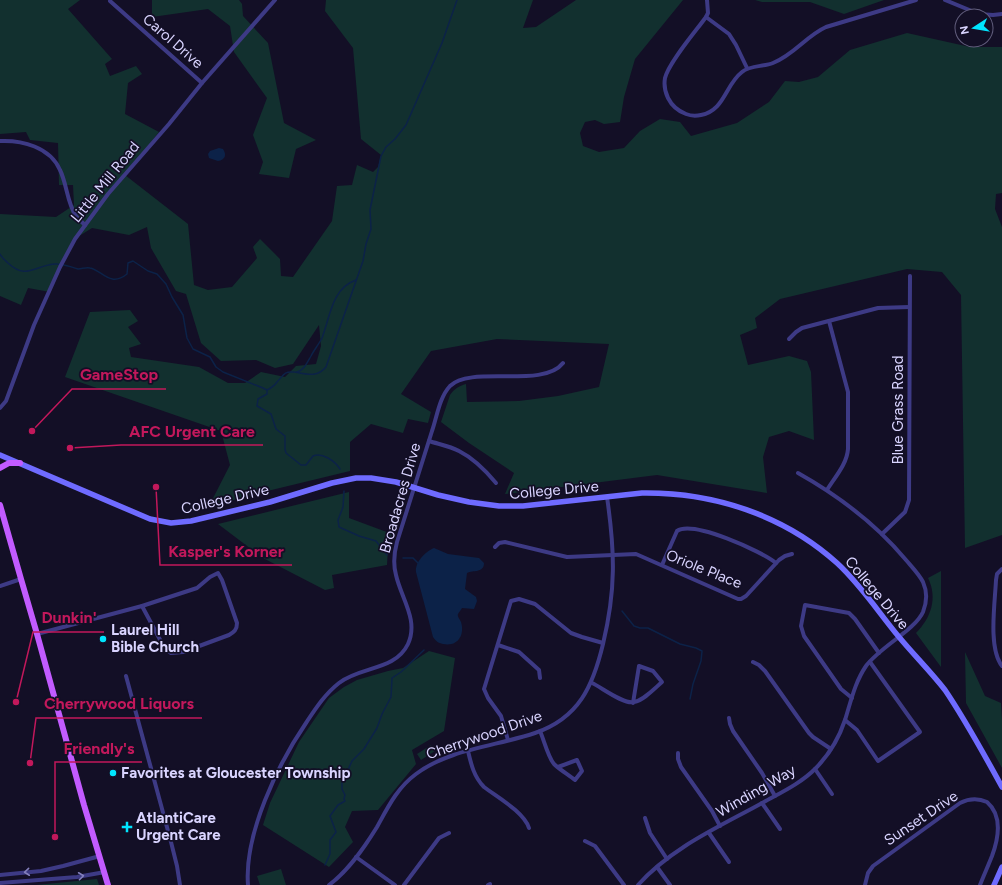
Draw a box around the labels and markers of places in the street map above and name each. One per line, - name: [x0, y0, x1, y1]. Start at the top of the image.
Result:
- callout: GameStop: [72, 361, 166, 389]
- callout: AFC Urgent Care: [121, 417, 263, 445]
- callout: Kasper's Korner: [160, 537, 292, 565]
- callout: Dunkin': [33, 604, 104, 632]
- place label: Laurel Hill Bible Church: [111, 621, 199, 656]
- marker: Laurel Hill Bible Church: [98, 634, 108, 644]
- callout: Cherrywood Liquors: [36, 690, 202, 718]
- callout: Friendly's: [55, 734, 142, 762]
- place label: Favorites at Gloucester Township: [121, 764, 350, 782]
- marker: Favorites at Gloucester Township: [108, 768, 118, 778]
- place label: AtlantiCare Urgent Care: [136, 809, 221, 844]
- marker: AtlantiCare Urgent Care: [121, 821, 133, 833]

